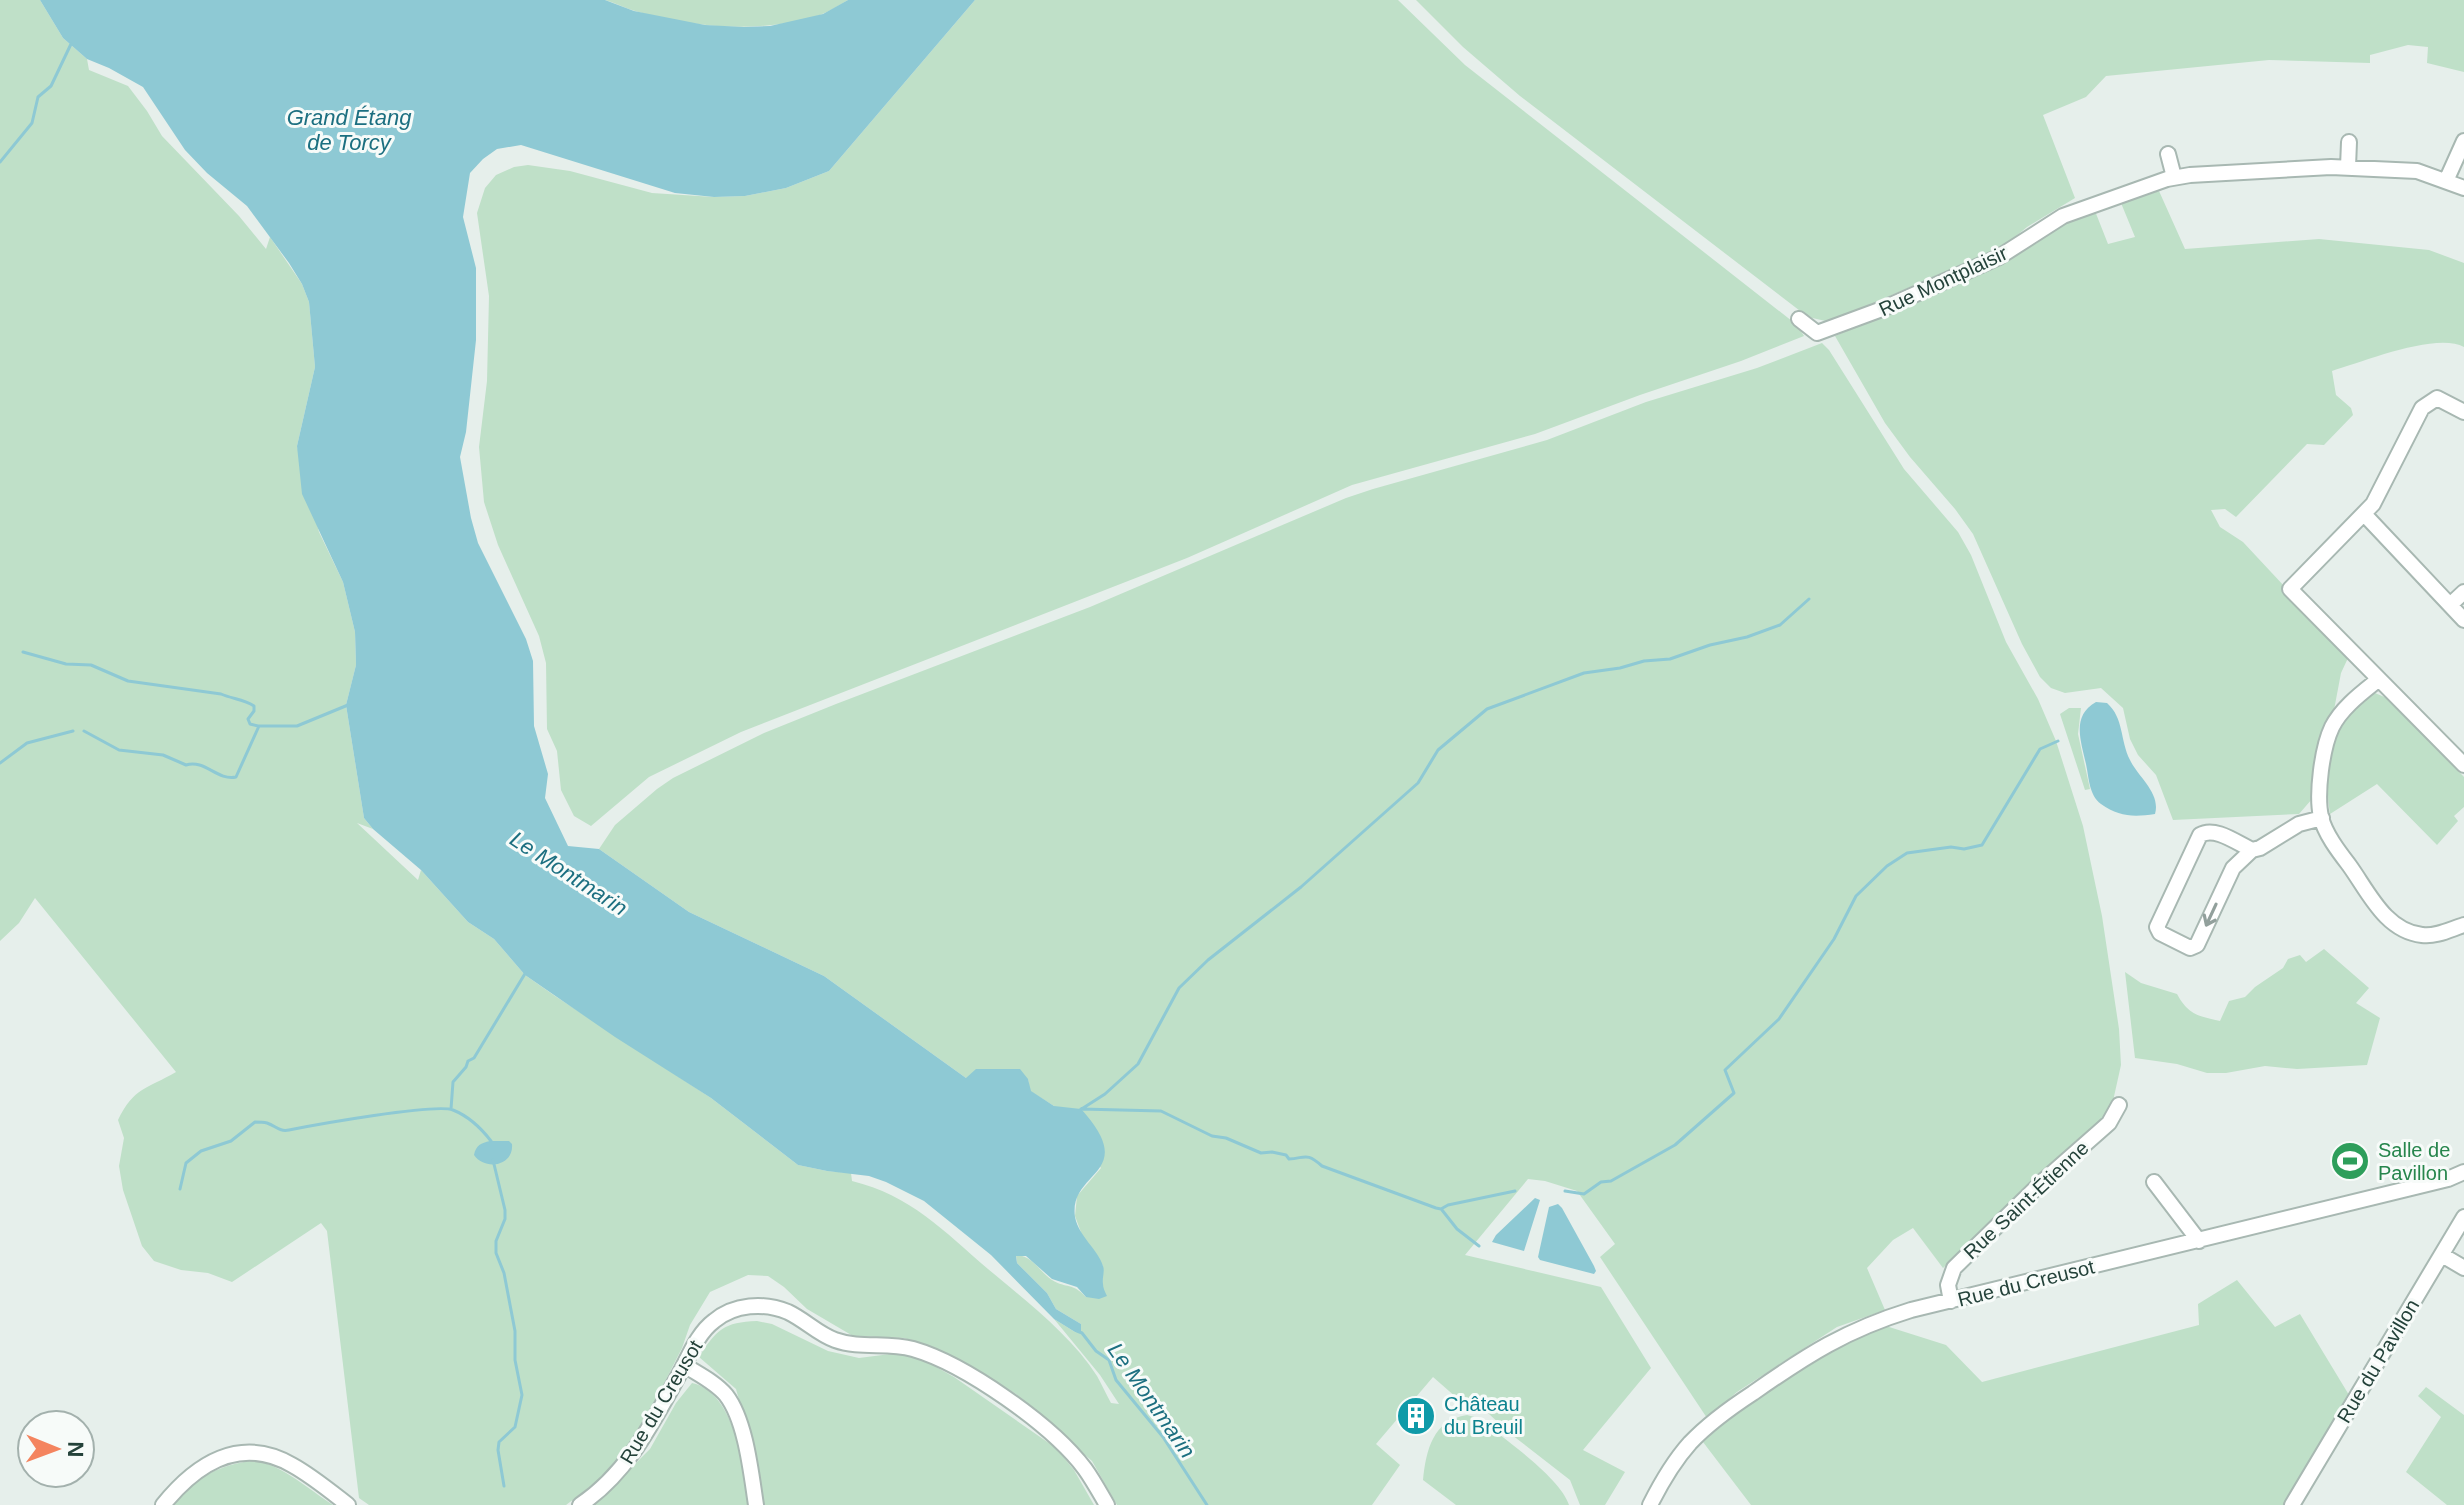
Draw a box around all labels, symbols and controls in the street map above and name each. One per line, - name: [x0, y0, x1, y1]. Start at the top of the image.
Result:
- water label: Grand Étang de Torcy: [287, 105, 412, 155]
- street label: Rue Montplaisir: [1875, 242, 2011, 320]
- water label: Le Montmarin: [506, 826, 632, 921]
- one-way arrow: [2203, 903, 2218, 927]
- street label: Rue Saint-Étienne: [1959, 1137, 2093, 1263]
- place label: Salle de Pavillon: [2378, 1139, 2450, 1184]
- sports icon: Salle de Pavillon: [2329, 1140, 2371, 1182]
- street label: Rue du Creusot: [1955, 1255, 2097, 1311]
- street label: Rue du Pavillon: [2332, 1295, 2424, 1427]
- street label: Rue du Creusot: [615, 1336, 707, 1468]
- water label: Le Montmarin: [1103, 1338, 1200, 1463]
- place label: Château du Breuil: [1444, 1393, 1523, 1438]
- building icon: Château du Breuil: [1395, 1395, 1437, 1437]
- north arrow: [16, 1409, 96, 1489]
- text: N: [63, 1441, 88, 1458]

